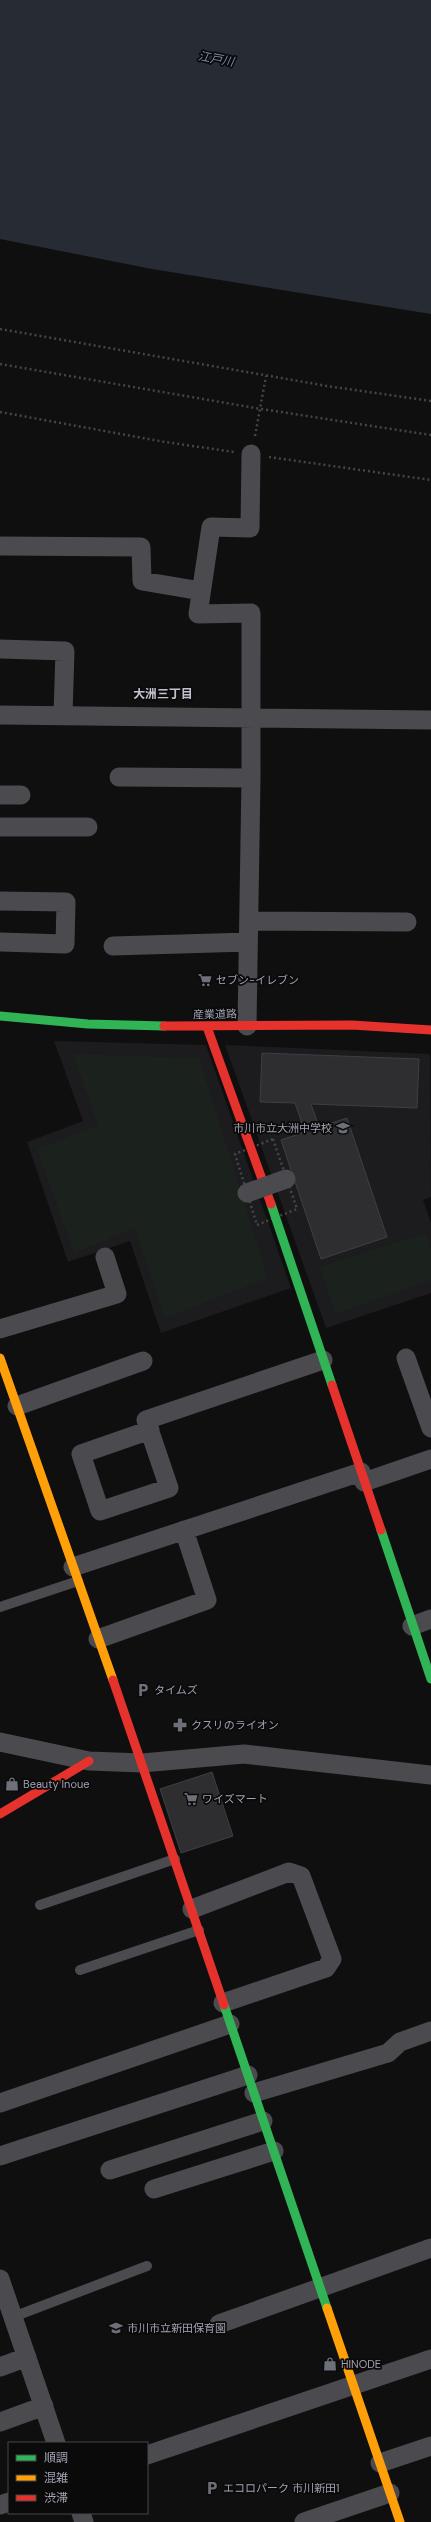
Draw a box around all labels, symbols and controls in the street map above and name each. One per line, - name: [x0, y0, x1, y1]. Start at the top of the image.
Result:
- water label: 江戸川: [197, 48, 237, 70]
- district label: 大洲三丁目: [133, 686, 193, 702]
- supermarket icon: セブン-イレブン: [197, 972, 213, 988]
- place label: セブン-イレブン: [216, 973, 299, 987]
- street label: 産業道路: [193, 1007, 237, 1021]
- school or university icon: 市川市立大洲中学校: [335, 1120, 351, 1136]
- place label: 市川市立大洲中学校: [233, 1121, 332, 1135]
- parking icon: タイムズ: [135, 1682, 151, 1698]
- place label: タイムズ: [154, 1683, 198, 1697]
- pharmacy icon: クスリのライオン: [172, 1717, 188, 1733]
- place label: クスリのライオン: [191, 1718, 279, 1732]
- shop icon: Beauty Inoue: [4, 1776, 20, 1792]
- place label: Beauty Inoue: [23, 1777, 89, 1791]
- supermarket icon: ワイズマート: [183, 1791, 199, 1807]
- place label: ワイズマート: [202, 1792, 268, 1806]
- school or university icon: 市川市立新田保育園: [108, 2320, 124, 2336]
- place label: 市川市立新田保育園: [127, 2321, 226, 2335]
- shop icon: HINODE: [322, 2356, 338, 2372]
- place label: HINODE: [341, 2357, 381, 2371]
- legend: [8, 2442, 148, 2514]
- text: 順調: [44, 2450, 68, 2466]
- text: 混雑: [44, 2470, 68, 2486]
- parking icon: エコロパーク 市川新田1: [204, 2480, 220, 2496]
- place label: エコロパーク 市川新田1: [223, 2481, 339, 2495]
- text: 渋滞: [44, 2490, 68, 2506]

